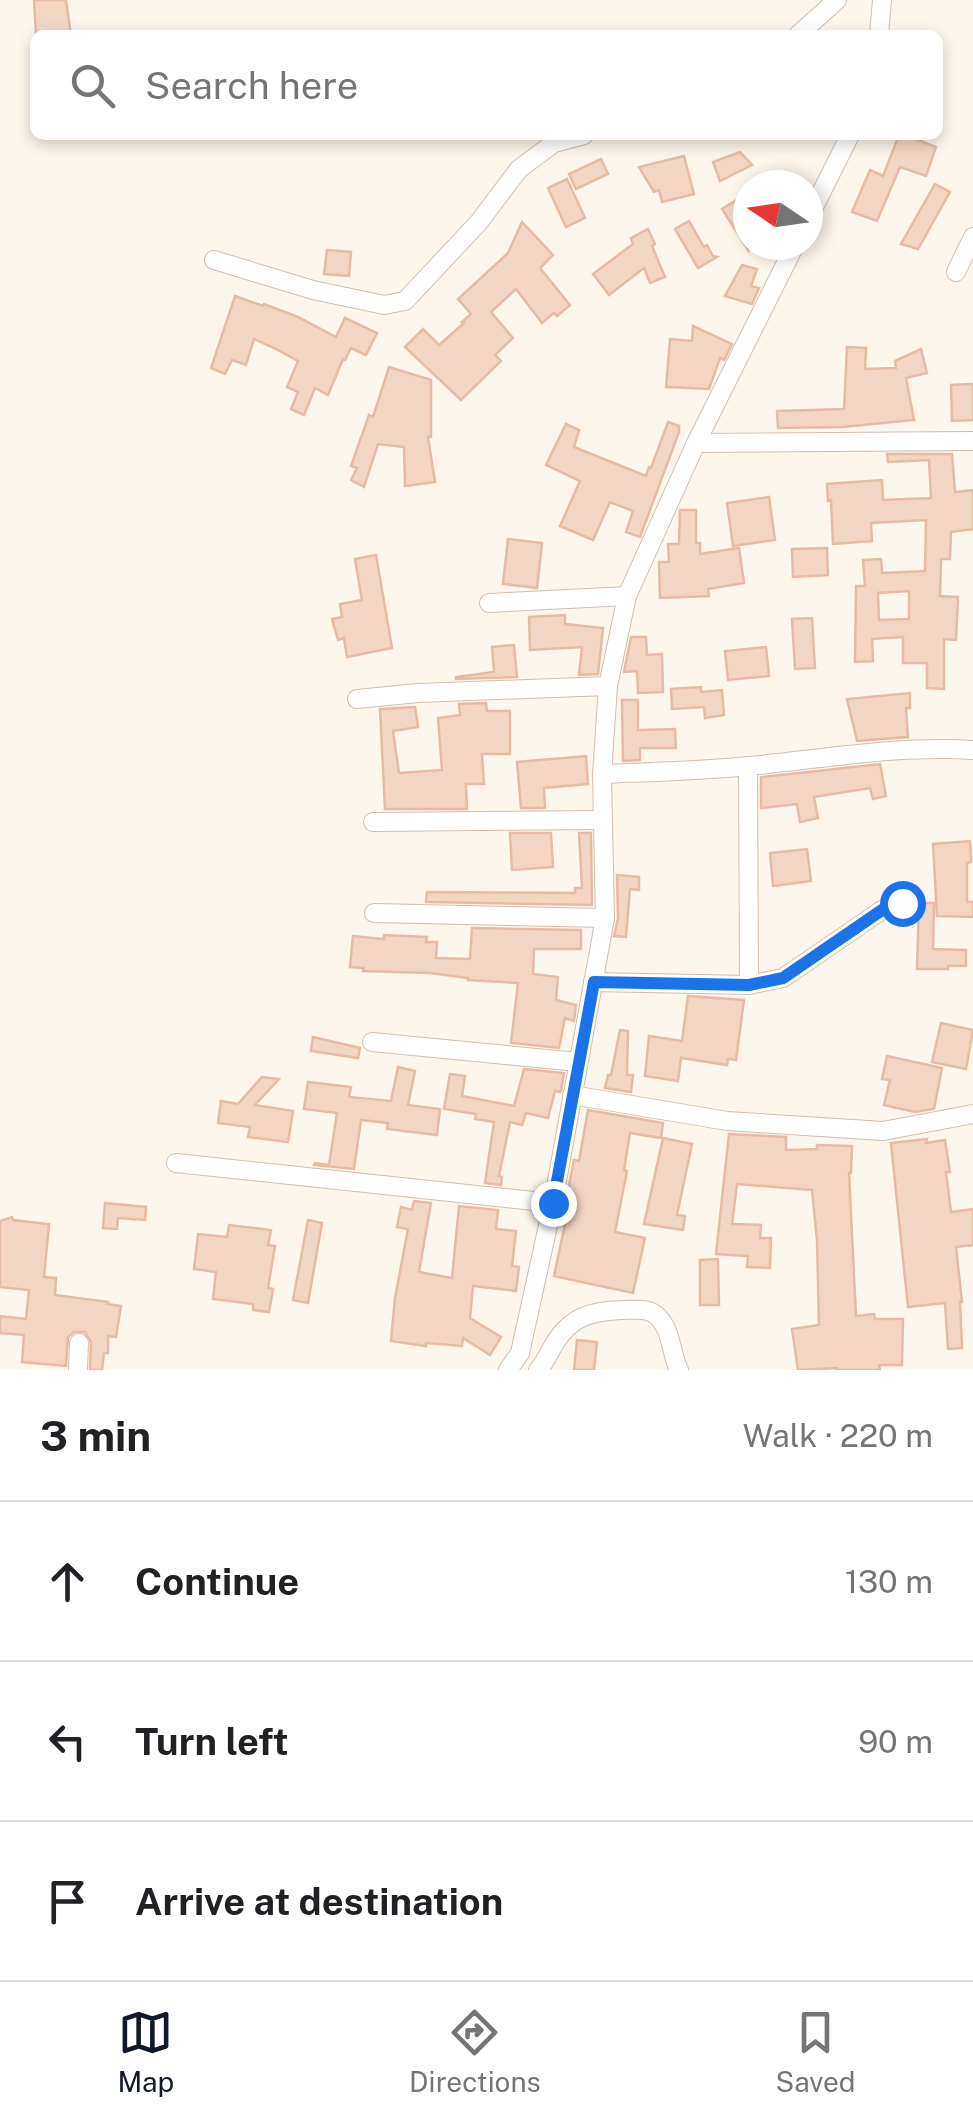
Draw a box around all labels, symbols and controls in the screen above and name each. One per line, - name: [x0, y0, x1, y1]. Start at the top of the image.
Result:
- search box: [30, 30, 943, 140]
- icon: search: [65, 58, 120, 113]
- text: Search here: [145, 63, 358, 108]
- north arrow: [733, 170, 823, 260]
- route start: [880, 881, 926, 927]
- route end: [531, 1181, 577, 1227]
- text: 3 min: [40, 1411, 151, 1460]
- text: Walk · 220 m: [743, 1417, 933, 1454]
- icon: ahead: [40, 1554, 95, 1609]
- text: Continue: [135, 1559, 299, 1604]
- text: 130 m: [845, 1563, 933, 1600]
- icon: left: [40, 1714, 95, 1769]
- text: Turn left: [135, 1719, 289, 1764]
- text: 90 m: [858, 1723, 933, 1760]
- icon: arrive: [40, 1874, 95, 1929]
- text: Arrive at destination: [135, 1879, 503, 1924]
- tab: Map: [117, 2005, 174, 2098]
- tab: Directions: [409, 2005, 541, 2098]
- tab: Saved: [775, 2005, 856, 2098]

